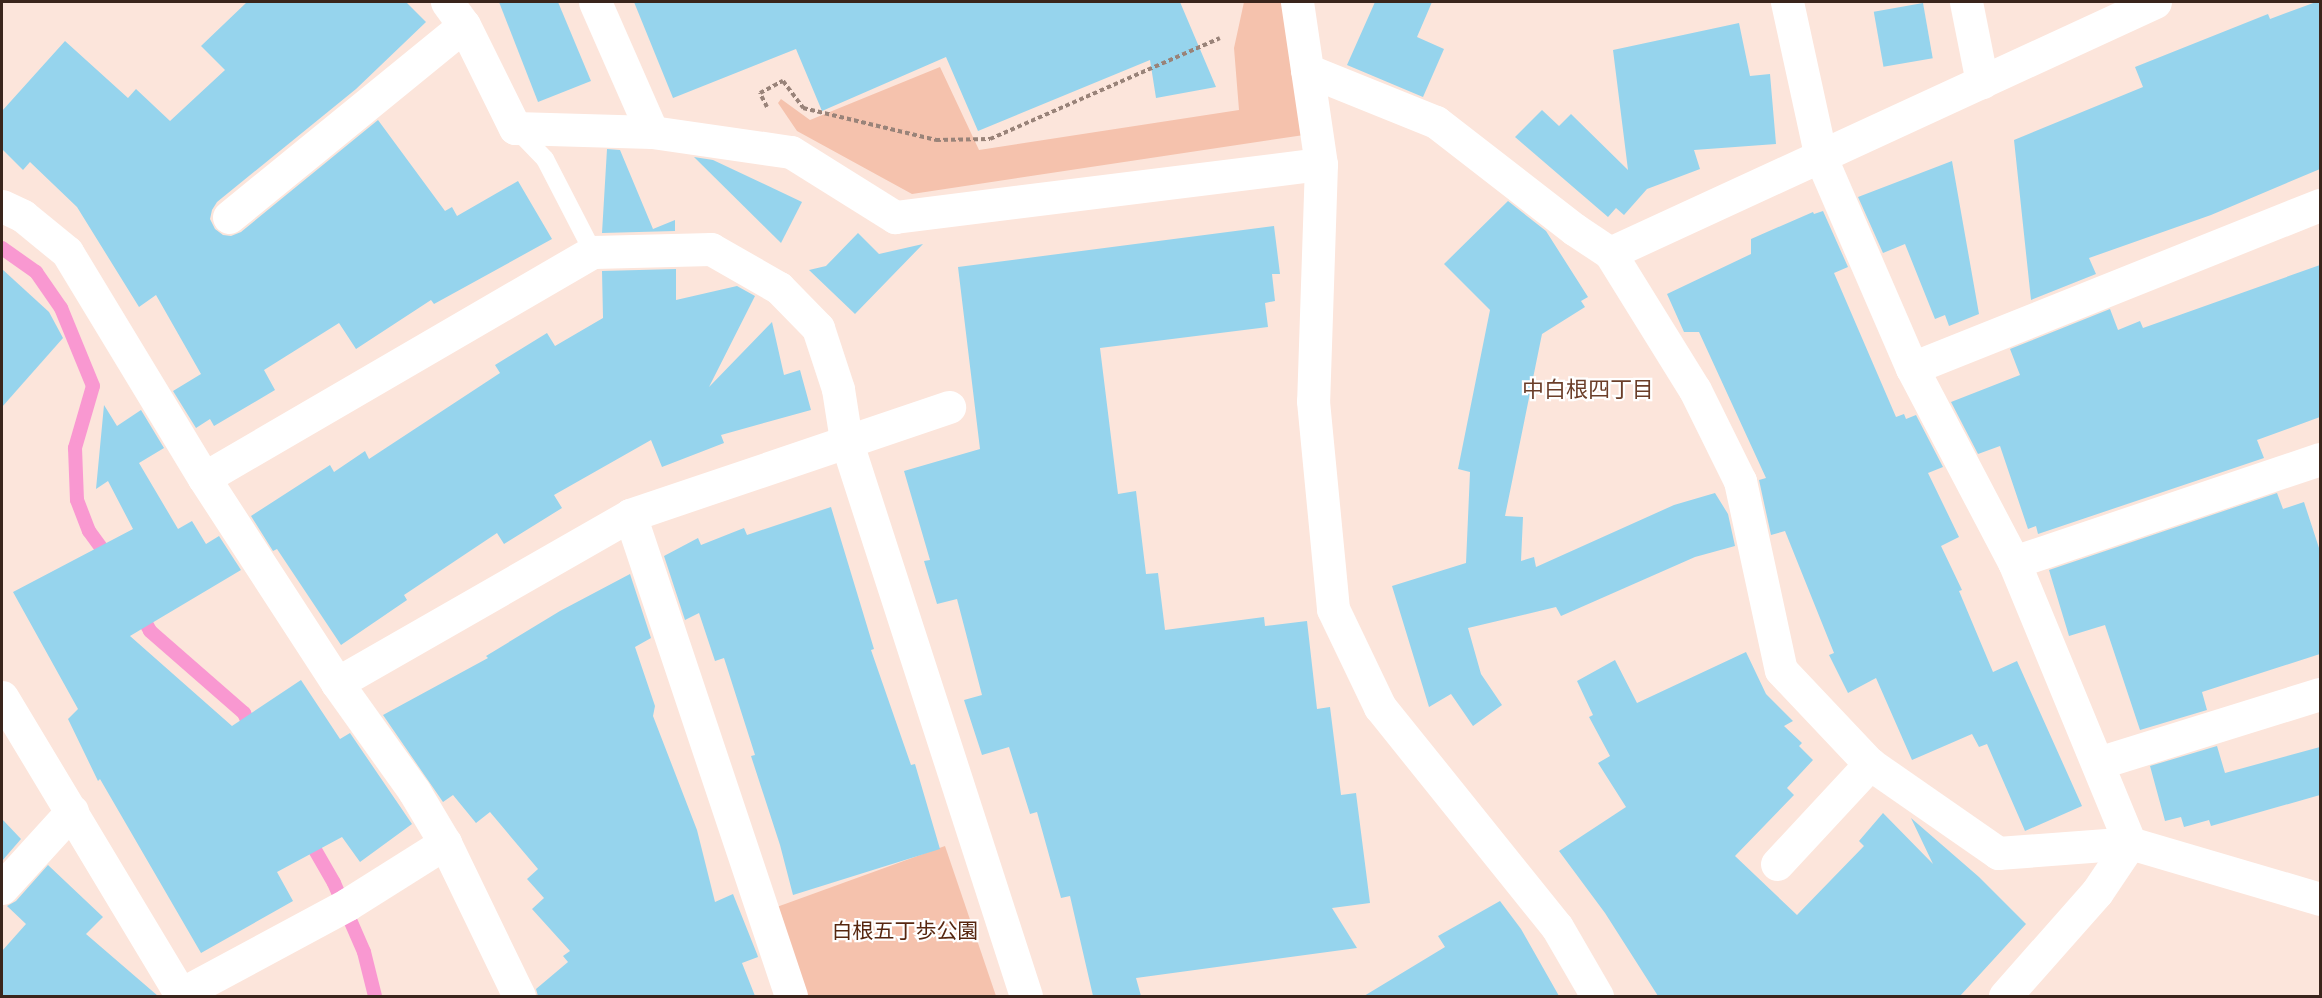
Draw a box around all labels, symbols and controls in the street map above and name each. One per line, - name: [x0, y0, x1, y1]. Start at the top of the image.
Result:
- district label: 中白根四丁目: [1522, 377, 1654, 403]
- park label: 白根五丁歩公園: [832, 918, 978, 944]

